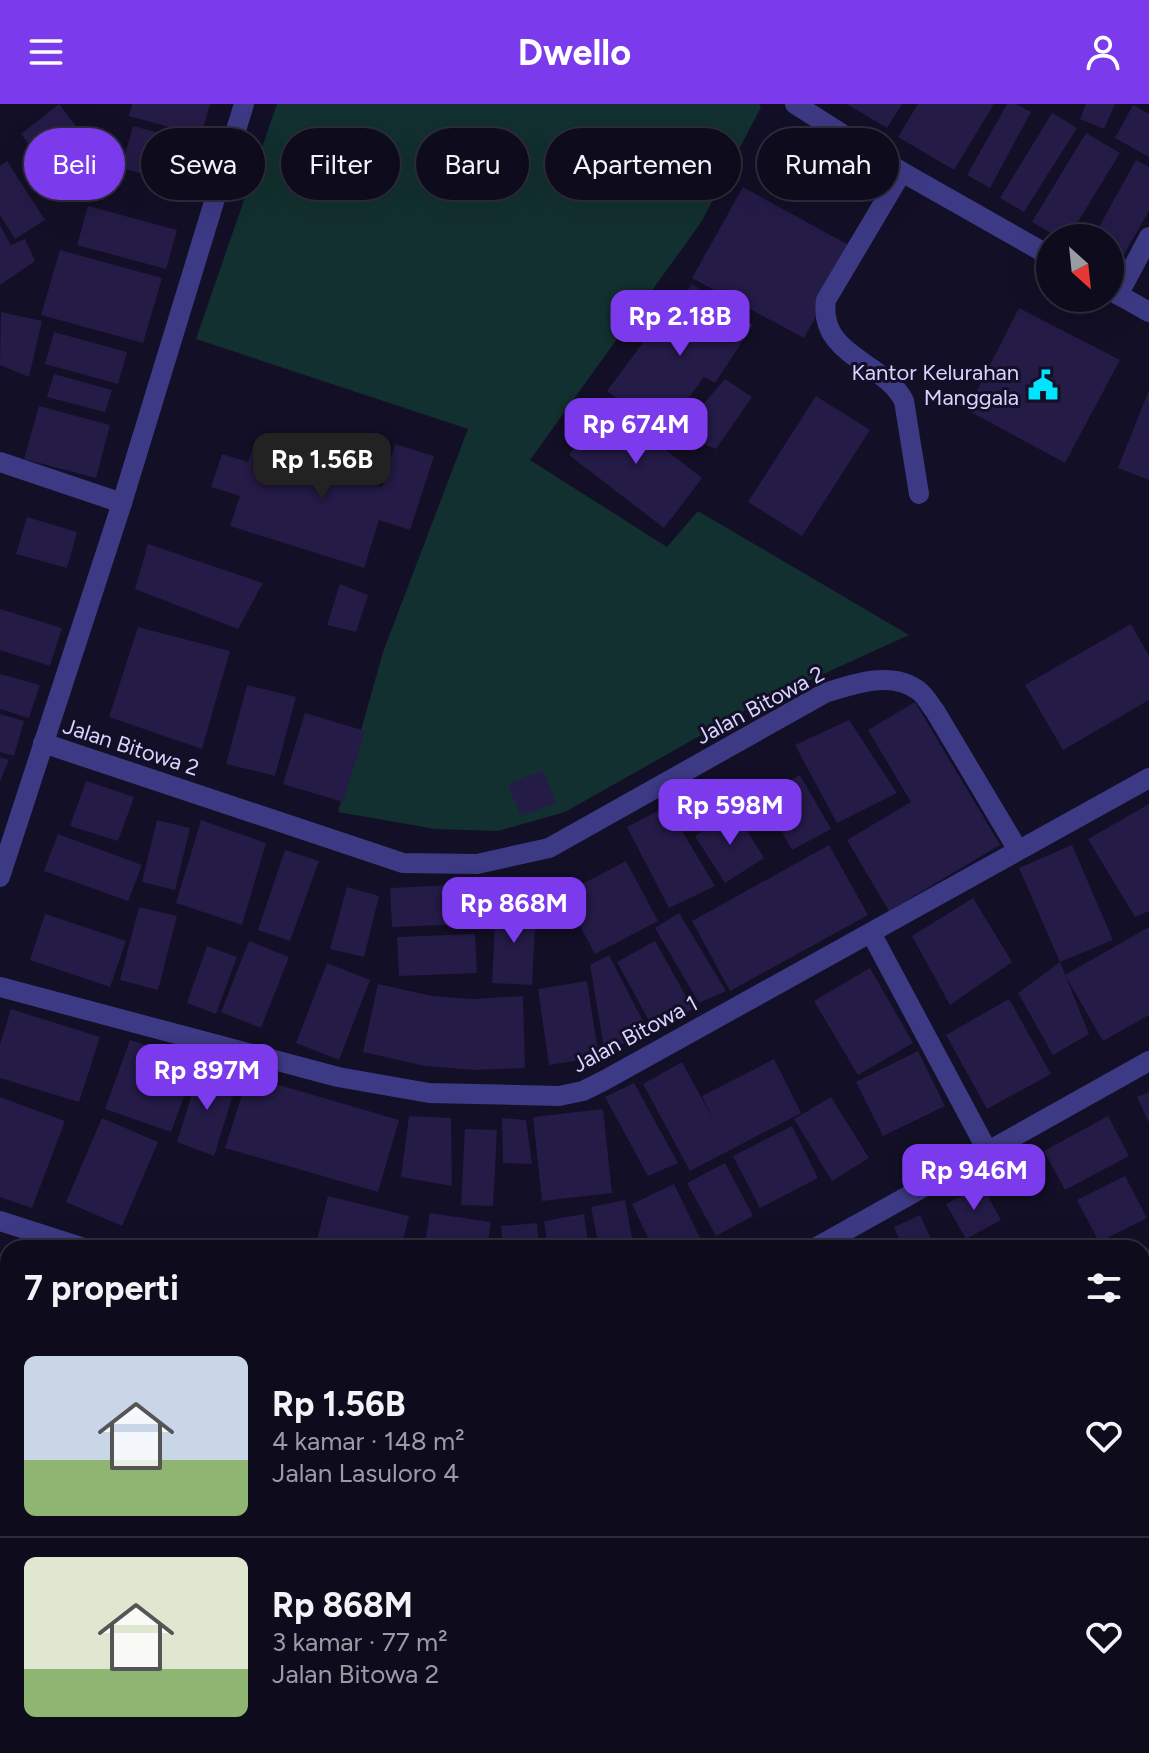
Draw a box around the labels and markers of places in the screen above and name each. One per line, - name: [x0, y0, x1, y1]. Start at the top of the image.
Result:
- pin: Rp 2.18B: [597, 290, 763, 358]
- place label: Kantor Kelurahan Manggala: [852, 359, 1019, 411]
- public building icon: Kantor Kelurahan Manggala: [1026, 368, 1060, 402]
- pin: Rp 674M: [562, 398, 710, 466]
- pin: Rp 1.56B: [239, 433, 405, 501]
- pin: Rp 598M: [656, 779, 804, 847]
- pin: Rp 868M: [440, 877, 588, 945]
- pin: Rp 897M: [133, 1044, 281, 1112]
- pin: Rp 946M: [900, 1144, 1048, 1212]

